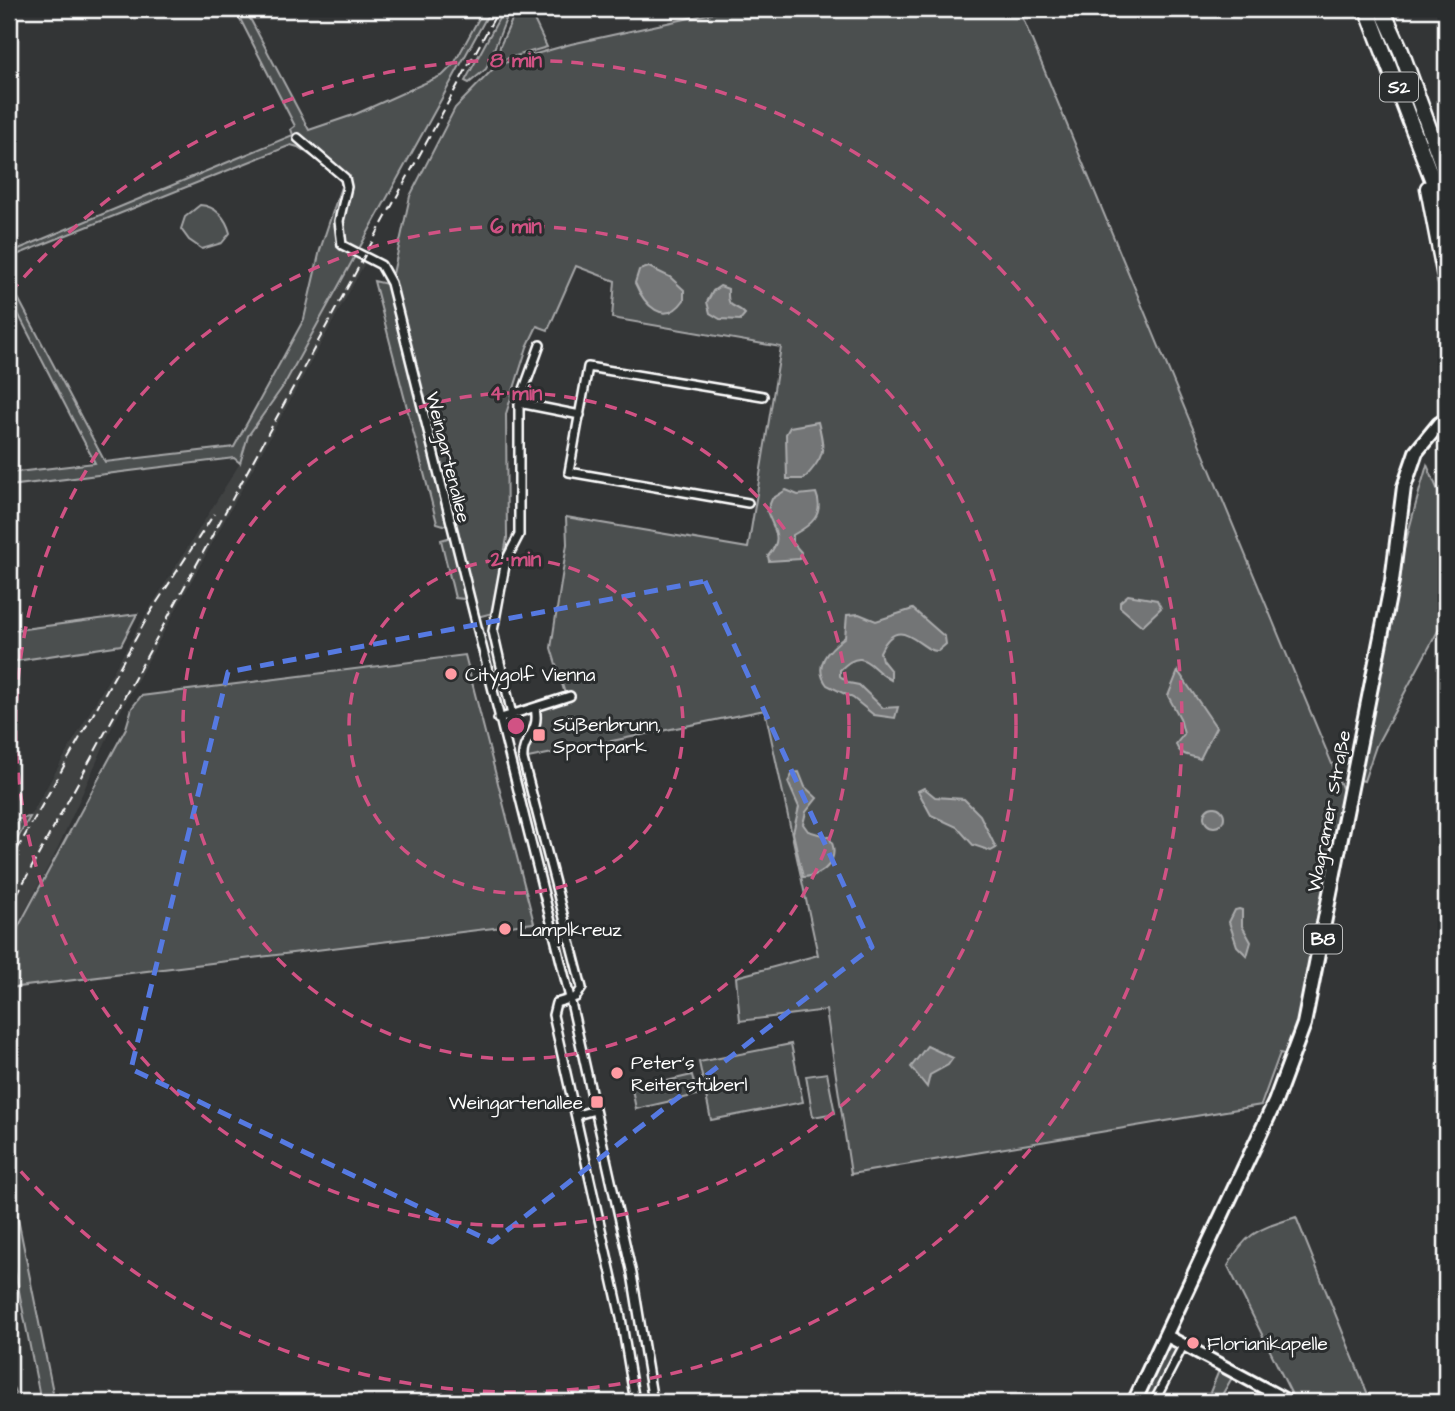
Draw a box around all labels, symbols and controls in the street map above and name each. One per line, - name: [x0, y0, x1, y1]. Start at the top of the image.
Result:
- text: 8 min: [490, 46, 543, 75]
- road number: S2: [1380, 72, 1418, 102]
- text: 6 min: [490, 212, 542, 241]
- text: 4 min: [490, 379, 543, 408]
- street label: Weingartenallee: [417, 389, 477, 526]
- text: 2 min: [490, 545, 542, 574]
- place label: Citygolf Vienna: [465, 662, 596, 690]
- marker: Citygolf Vienna: [443, 666, 459, 682]
- place label: Süßenbrunn, Sportpark: [553, 712, 661, 761]
- centre of rings: [504, 714, 528, 738]
- marker: Süßenbrunn, Sportpark: [531, 727, 547, 743]
- street label: Wagramer Straße: [1301, 728, 1359, 895]
- place label: Lamplkreuz: [519, 917, 622, 944]
- marker: Lamplkreuz: [497, 921, 513, 937]
- road number: B8: [1304, 924, 1342, 954]
- place label: Peter's Reiterstüberl: [631, 1050, 747, 1099]
- marker: Peter's Reiterstüberl: [609, 1065, 625, 1081]
- place label: Weingartenallee: [449, 1090, 583, 1118]
- marker: Weingartenallee: [589, 1094, 605, 1110]
- place label: Florianikapelle: [1207, 1331, 1328, 1358]
- marker: Florianikapelle: [1185, 1335, 1201, 1351]

